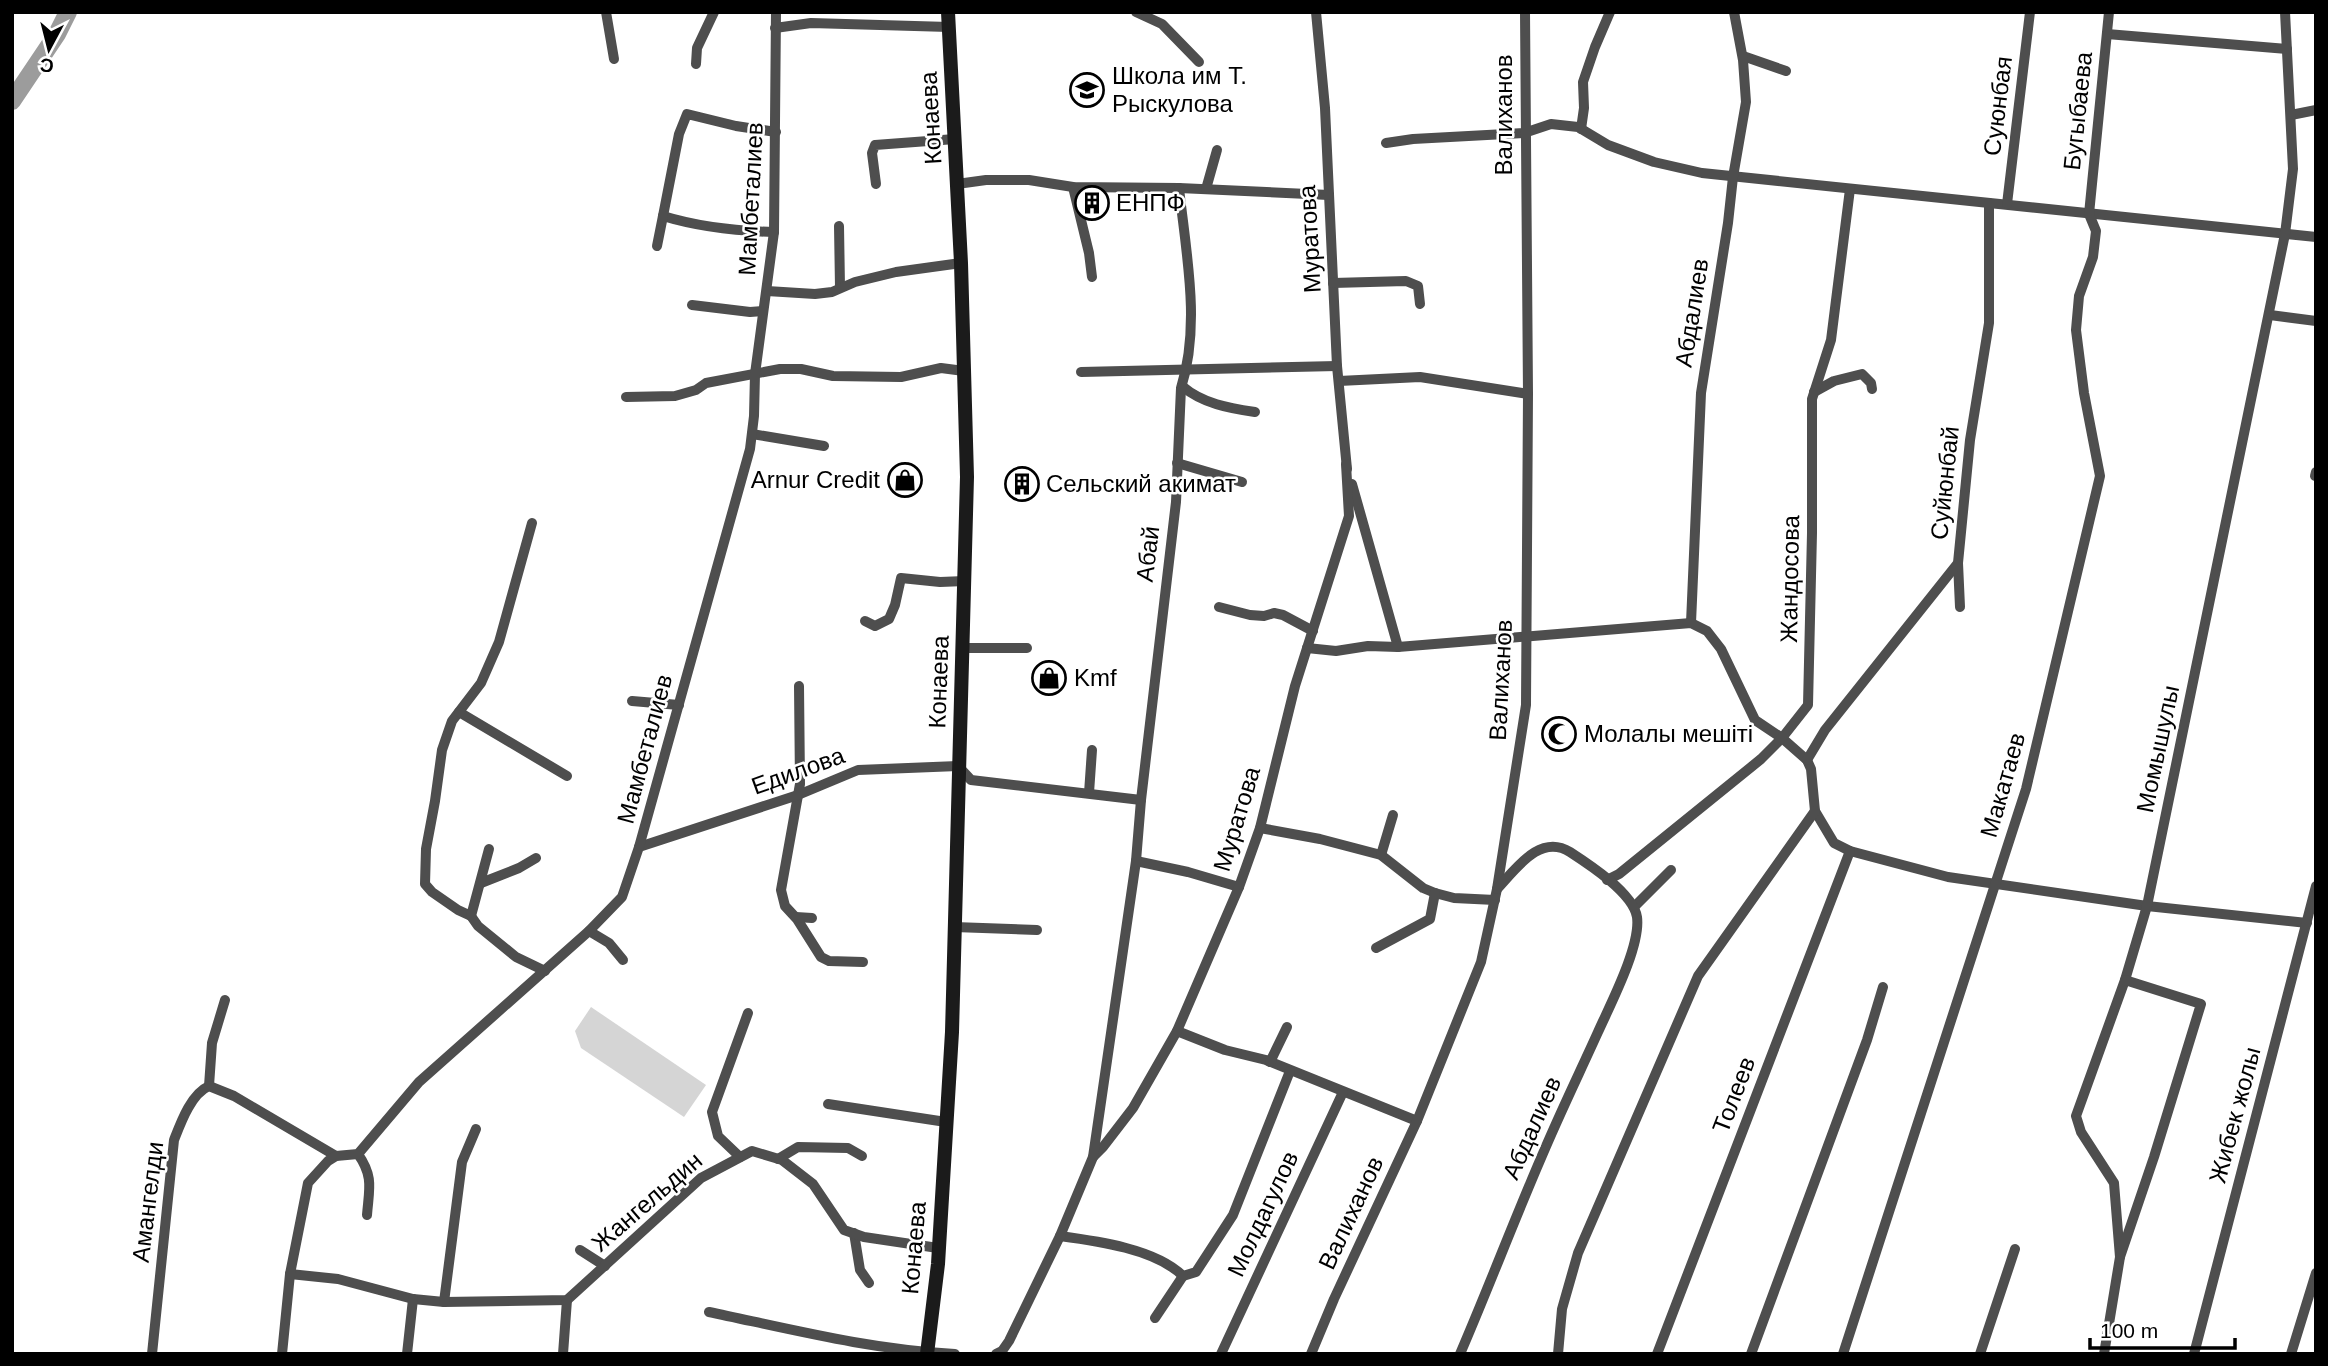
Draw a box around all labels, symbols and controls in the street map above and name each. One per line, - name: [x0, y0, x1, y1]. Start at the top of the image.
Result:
- north arrow: [14, 14, 84, 84]
- street label: Бугыбаева: [2058, 50, 2097, 172]
- text: С: [39, 54, 55, 77]
- street label: Валиханов: [1490, 54, 1517, 176]
- street label: Суюнбая: [1978, 55, 2017, 157]
- place label: Школа им Т. Рыскулова: [1112, 62, 1247, 117]
- street label: Конаева: [915, 70, 946, 165]
- school or university icon: Школа им Т. Рыскулова: [1068, 71, 1106, 109]
- street label: Мамбеталиев: [733, 122, 768, 276]
- building icon: ЕНПФ: [1073, 184, 1111, 222]
- street label: Муратова: [1293, 184, 1326, 294]
- place label: ЕНПФ: [1116, 189, 1185, 216]
- street label: Абдалиев: [1670, 257, 1713, 369]
- street label: Суйюнбай: [1925, 425, 1964, 541]
- shop icon: Arnur Credit: [886, 461, 924, 499]
- building icon: Сельский акимат: [1003, 465, 1041, 503]
- place label: Arnur Credit: [751, 466, 880, 493]
- place label: Сельский акимат: [1046, 470, 1236, 497]
- street label: Жандосова: [1775, 514, 1804, 643]
- street label: Абай: [1131, 525, 1164, 583]
- street label: Валиханов: [1484, 619, 1517, 741]
- street label: Конаева: [923, 634, 954, 729]
- shop icon: Kmf: [1030, 659, 1068, 697]
- place label: Kmf: [1074, 664, 1117, 691]
- street label: Мамбеталиев: [612, 671, 677, 826]
- street label: Момышулы: [2131, 683, 2184, 815]
- mosque icon: Молалы мешіті: [1540, 715, 1578, 753]
- place label: Молалы мешіті: [1584, 720, 1753, 747]
- street label: Макатаев: [1975, 729, 2030, 840]
- street label: Едилова: [748, 741, 849, 800]
- street label: Муратова: [1208, 763, 1265, 874]
- street label: Жибек жолы: [2203, 1044, 2266, 1186]
- street label: Толеев: [1707, 1053, 1760, 1137]
- street label: Абдалиев: [1497, 1072, 1566, 1183]
- street label: Амангелди: [127, 1140, 168, 1264]
- street label: Жангельдин: [586, 1146, 707, 1257]
- street label: Молдагулов: [1222, 1147, 1303, 1281]
- street label: Валиханов: [1313, 1152, 1388, 1273]
- street label: Конаева: [896, 1200, 931, 1296]
- scale bar: [2090, 1306, 2235, 1350]
- text: 100 m: [2100, 1319, 2158, 1342]

